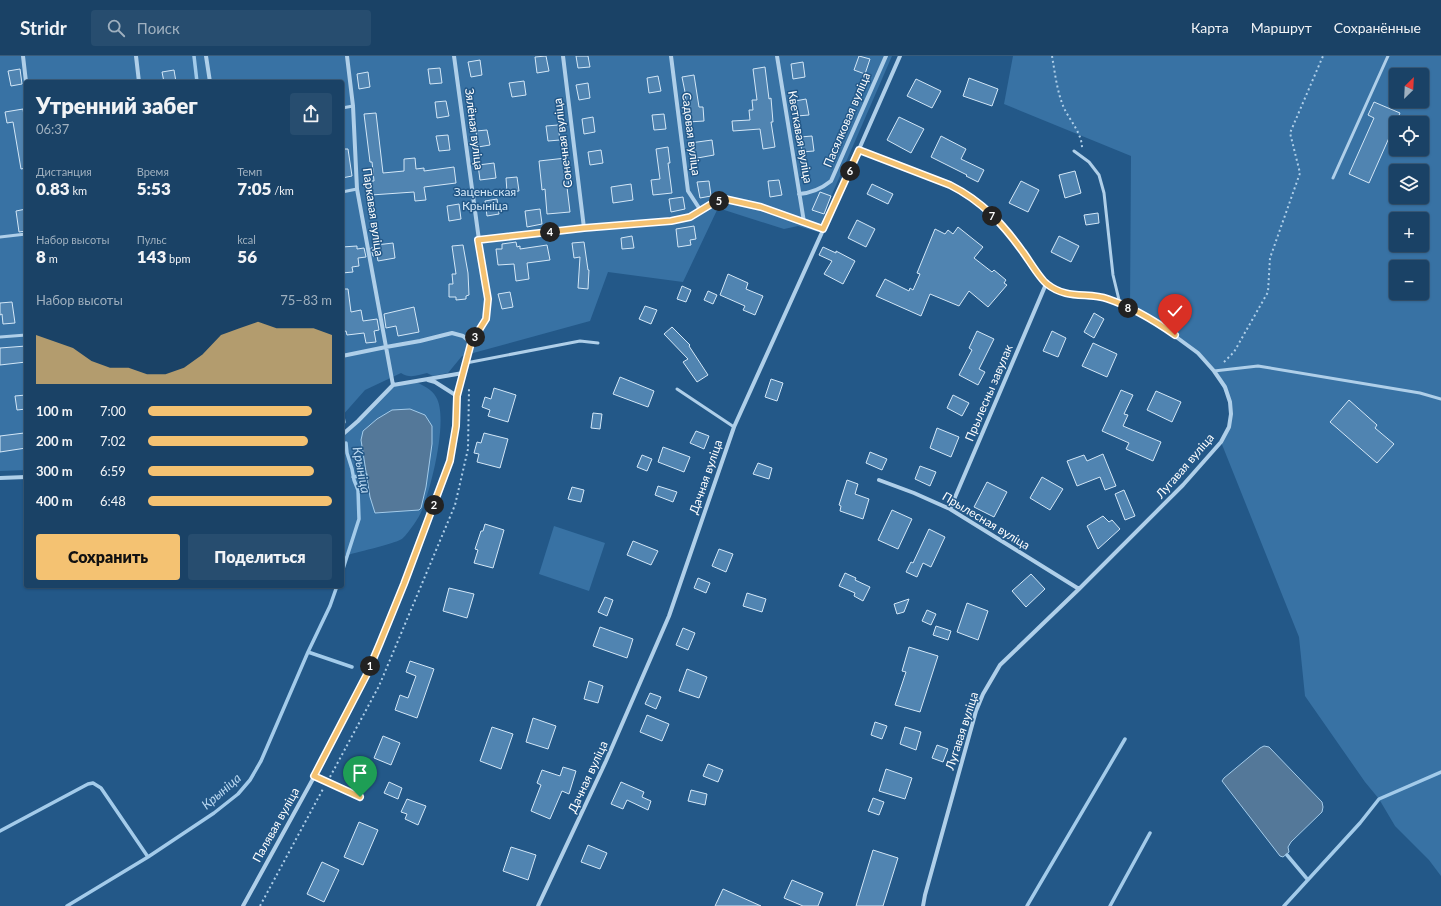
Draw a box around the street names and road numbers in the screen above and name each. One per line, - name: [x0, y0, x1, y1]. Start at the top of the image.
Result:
- street label: Пасялковая вуліца: [820, 70, 873, 169]
- street label: Зялёная вуліца: [462, 87, 487, 171]
- street label: Кветкавая вуліца: [785, 89, 816, 184]
- street label: Садовая вуліца: [679, 92, 704, 176]
- street label: Сонечная вуліца: [550, 97, 575, 189]
- street label: Паркавая вуліца: [360, 167, 387, 257]
- street label: Прылесны завулак: [961, 341, 1016, 443]
- street label: Лугавая вуліца: [1152, 430, 1217, 502]
- street label: Дачная вуліца: [686, 438, 725, 516]
- street label: Прылесная вуліца: [940, 489, 1033, 553]
- street label: Лугавая вуліца: [942, 690, 981, 773]
- street label: Дачная вуліца: [564, 738, 611, 815]
- street label: Палявая вуліца: [249, 785, 302, 865]

